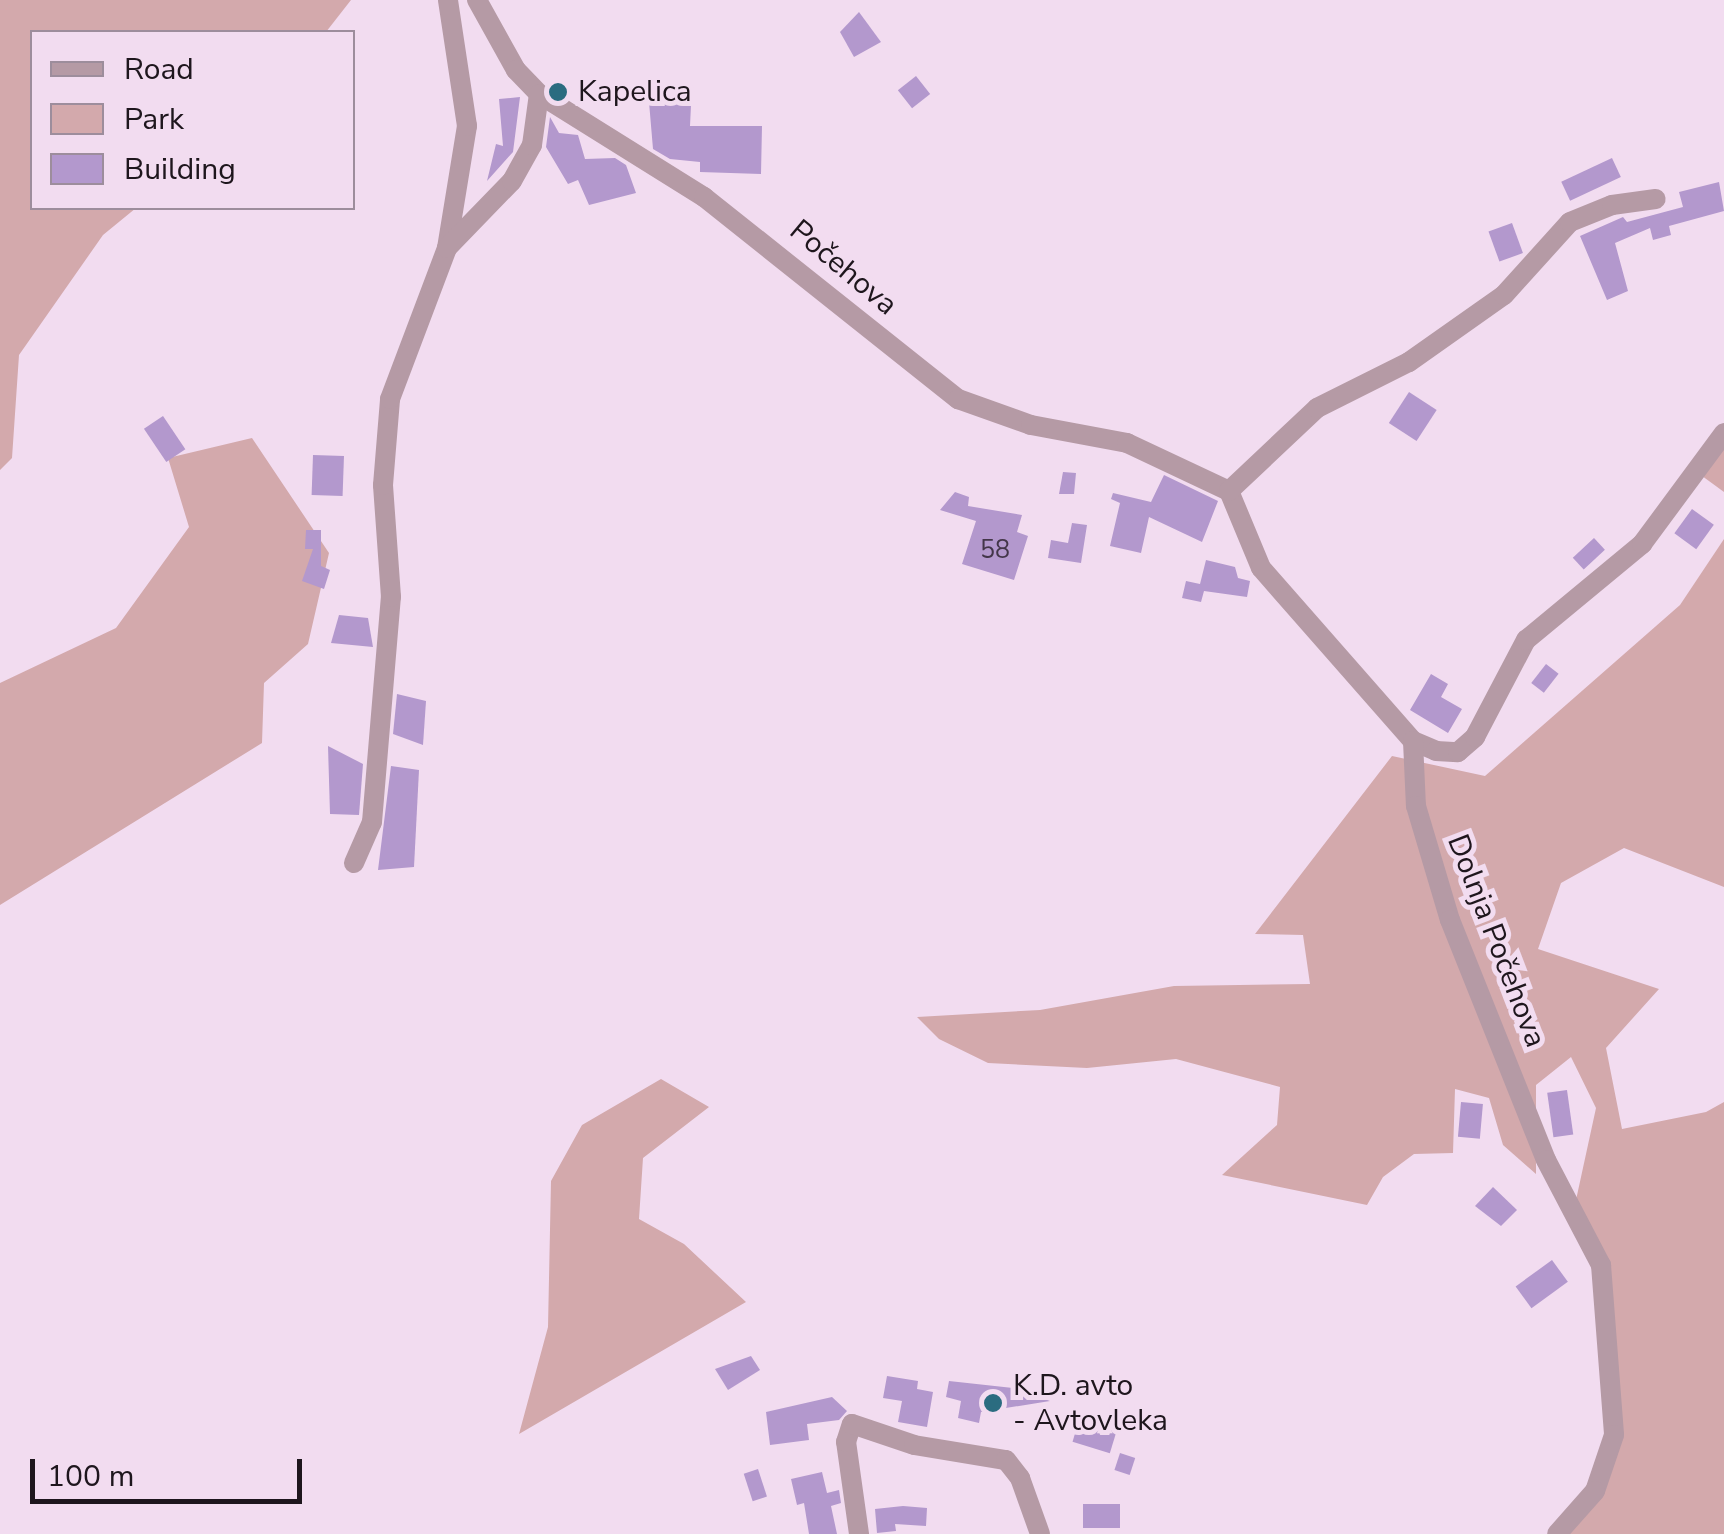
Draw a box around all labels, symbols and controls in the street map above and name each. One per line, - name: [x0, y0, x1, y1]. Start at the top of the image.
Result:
- legend: [30, 30, 355, 210]
- text: Road: [124, 49, 194, 90]
- place label: Kapelica: [578, 74, 692, 110]
- marker: Kapelica: [547, 81, 569, 103]
- text: Park: [124, 99, 184, 140]
- text: Building: [124, 149, 236, 190]
- street label: Počehova: [782, 213, 904, 323]
- house number: 58: [980, 535, 1010, 565]
- street label: Dolnja Počehova: [1439, 830, 1553, 1052]
- place label: K.D. avto - Avtovleka: [1013, 1368, 1168, 1438]
- marker: K.D. avto - Avtovleka: [982, 1392, 1004, 1414]
- scale bar: [35, 1439, 308, 1501]
- text: 100 m: [47, 1456, 134, 1497]

